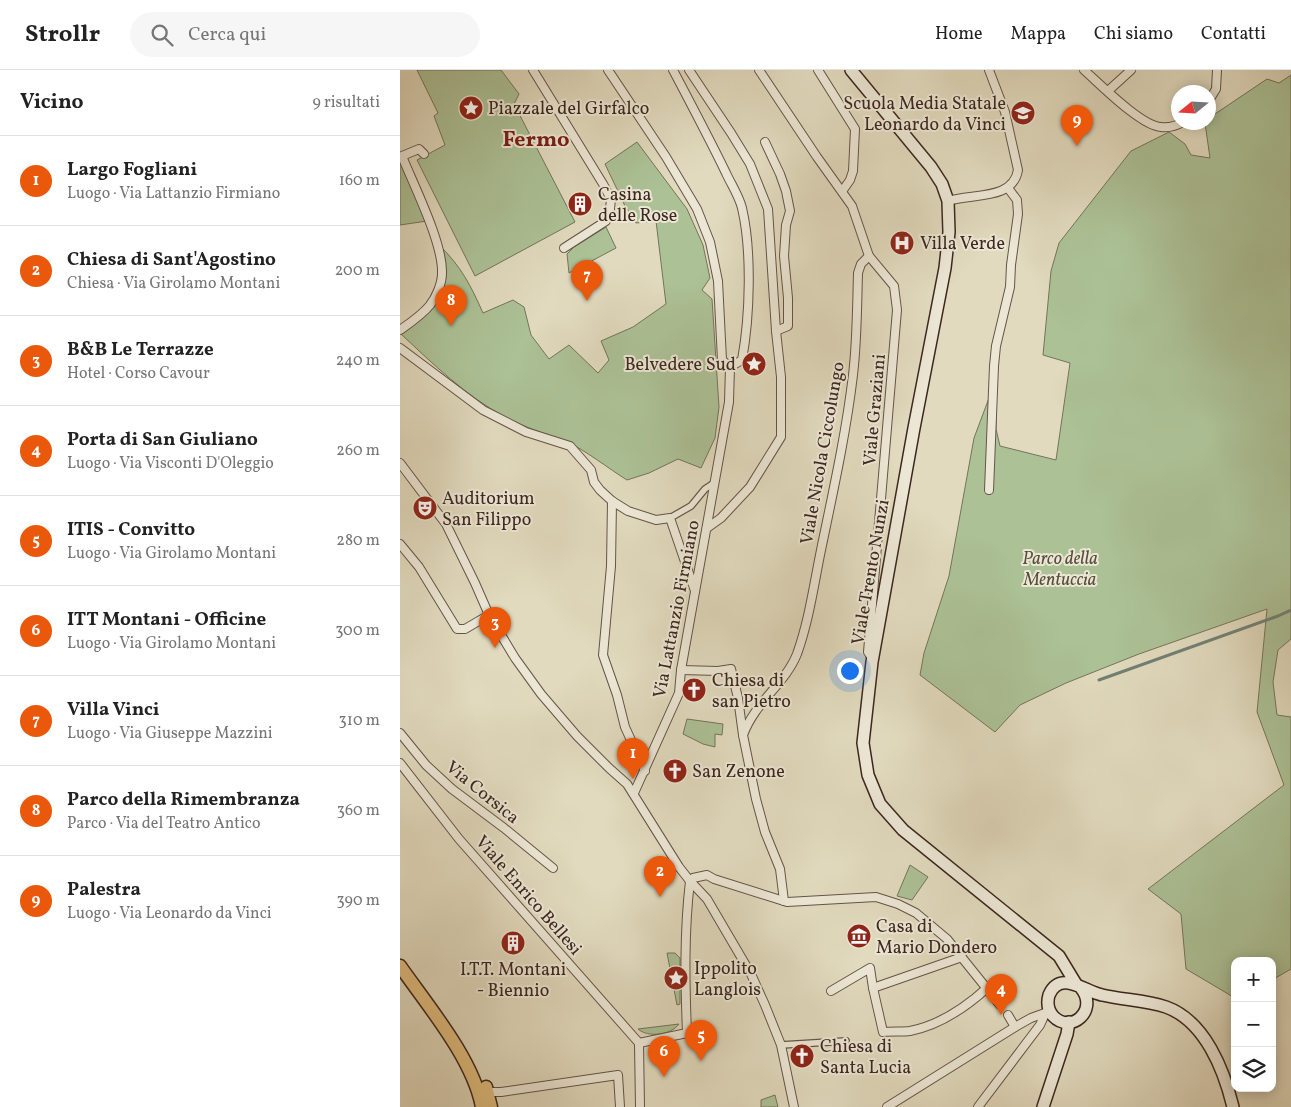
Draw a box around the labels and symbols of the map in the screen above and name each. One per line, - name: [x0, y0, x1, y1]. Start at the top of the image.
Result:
- north arrow: [1171, 85, 1216, 130]
- place label: Scuola Media Statale Leonardo da Vinci: [843, 92, 1006, 138]
- place icon: Piazzale del Girfalco: [458, 95, 484, 121]
- place label: Piazzale del Girfalco: [488, 97, 649, 122]
- school or university icon: Scuola Media Statale Leonardo da Vinci: [1010, 100, 1036, 126]
- pin: 9: [1061, 105, 1093, 146]
- district label: Fermo: [502, 125, 570, 156]
- place label: Casina delle Rose: [598, 183, 677, 229]
- building icon: Casina delle Rose: [567, 191, 593, 217]
- hospital icon: Villa Verde: [889, 230, 915, 256]
- place label: Villa Verde: [920, 232, 1005, 257]
- pin: 7: [571, 260, 603, 301]
- pin: 8: [435, 285, 467, 326]
- place icon: Belvedere Sud: [741, 351, 767, 377]
- place label: Belvedere Sud: [624, 353, 736, 378]
- street label: Viale Graziani: [858, 353, 893, 467]
- street label: Viale Nicola Ciccolungo: [795, 360, 852, 547]
- place label: Auditorium San Filippo: [442, 487, 535, 533]
- theatre icon: Auditorium San Filippo: [412, 495, 438, 521]
- street label: Viale Trento Nunzi: [846, 497, 897, 647]
- street label: Via Lattanzio Firmiano: [648, 518, 707, 701]
- park label: Parco della Mentuccia: [1022, 547, 1098, 593]
- pin: 3: [479, 607, 511, 648]
- your location: [837, 658, 863, 684]
- place label: Chiesa di san Pietro: [712, 669, 791, 715]
- church icon: Chiesa di san Pietro: [681, 677, 707, 703]
- pin: 1: [617, 738, 649, 779]
- street label: Via Corsica: [440, 756, 524, 831]
- church icon: San Zenone: [662, 758, 688, 784]
- place label: San Zenone: [692, 760, 785, 785]
- street label: Viale Enrico Bellesi: [469, 831, 587, 961]
- pin: 2: [644, 856, 676, 897]
- place label: Casa di Mario Dondero: [876, 915, 997, 961]
- museum icon: Casa di Mario Dondero: [846, 923, 872, 949]
- building icon: I.T.T. Montani - Biennio: [500, 930, 526, 956]
- place label: Ippolito Langlois: [694, 957, 761, 1003]
- place label: I.T.T. Montani - Biennio: [460, 958, 566, 1004]
- place icon: Ippolito Langlois: [663, 965, 689, 991]
- pin: 4: [985, 974, 1017, 1015]
- pin: 5: [685, 1020, 717, 1061]
- place label: Chiesa di Santa Lucia: [820, 1035, 911, 1081]
- pin: 6: [648, 1036, 680, 1077]
- church icon: Chiesa di Santa Lucia: [789, 1043, 815, 1069]

